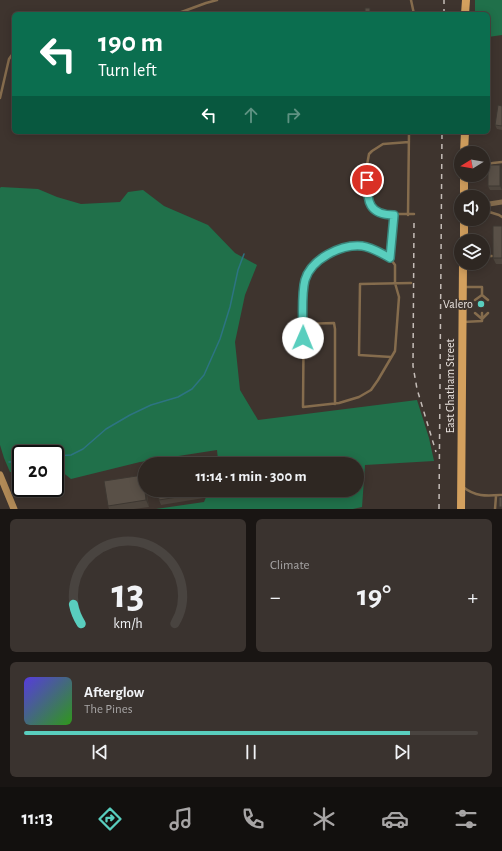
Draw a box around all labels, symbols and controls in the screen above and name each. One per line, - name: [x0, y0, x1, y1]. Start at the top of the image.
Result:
- icon: left: [32, 28, 84, 80]
- text: 190 m: [98, 29, 163, 57]
- text: Turn left: [98, 62, 157, 80]
- icon: left: [198, 104, 220, 126]
- icon: ahead: [240, 104, 262, 126]
- icon: right: [282, 104, 304, 126]
- north arrow: [454, 146, 490, 182]
- map controls: [454, 146, 490, 270]
- pin: [350, 163, 384, 197]
- icon: arrive: [356, 169, 378, 191]
- button: sound: [454, 190, 490, 226]
- button: layers: [454, 234, 490, 270]
- place label: Valero: [443, 298, 473, 310]
- marker: Valero: [476, 299, 486, 309]
- position arrow: [282, 317, 324, 359]
- street label: East Chatham Street: [444, 338, 456, 433]
- speed limit sign: 20: [12, 445, 64, 497]
- text: 11:14 · 1 min · 300 m: [195, 469, 307, 484]
- text: Climate: [270, 559, 309, 572]
- text: 13: [112, 573, 144, 614]
- text: 19°: [357, 581, 391, 611]
- text: −: [270, 586, 281, 608]
- text: +: [467, 586, 478, 608]
- text: km/h: [113, 616, 143, 630]
- text: Afterglow: [84, 685, 144, 700]
- text: The Pines: [84, 703, 133, 716]
- icon: previous: [89, 741, 111, 763]
- icon: pause: [240, 741, 262, 763]
- icon: next: [391, 741, 413, 763]
- icon: directions: [96, 805, 124, 833]
- icon: music: [167, 805, 195, 833]
- icon: phone: [239, 805, 267, 833]
- icon: climate: [310, 805, 338, 833]
- icon: car: [381, 805, 409, 833]
- icon: filters: [452, 805, 480, 833]
- text: 11:13: [22, 810, 53, 828]

